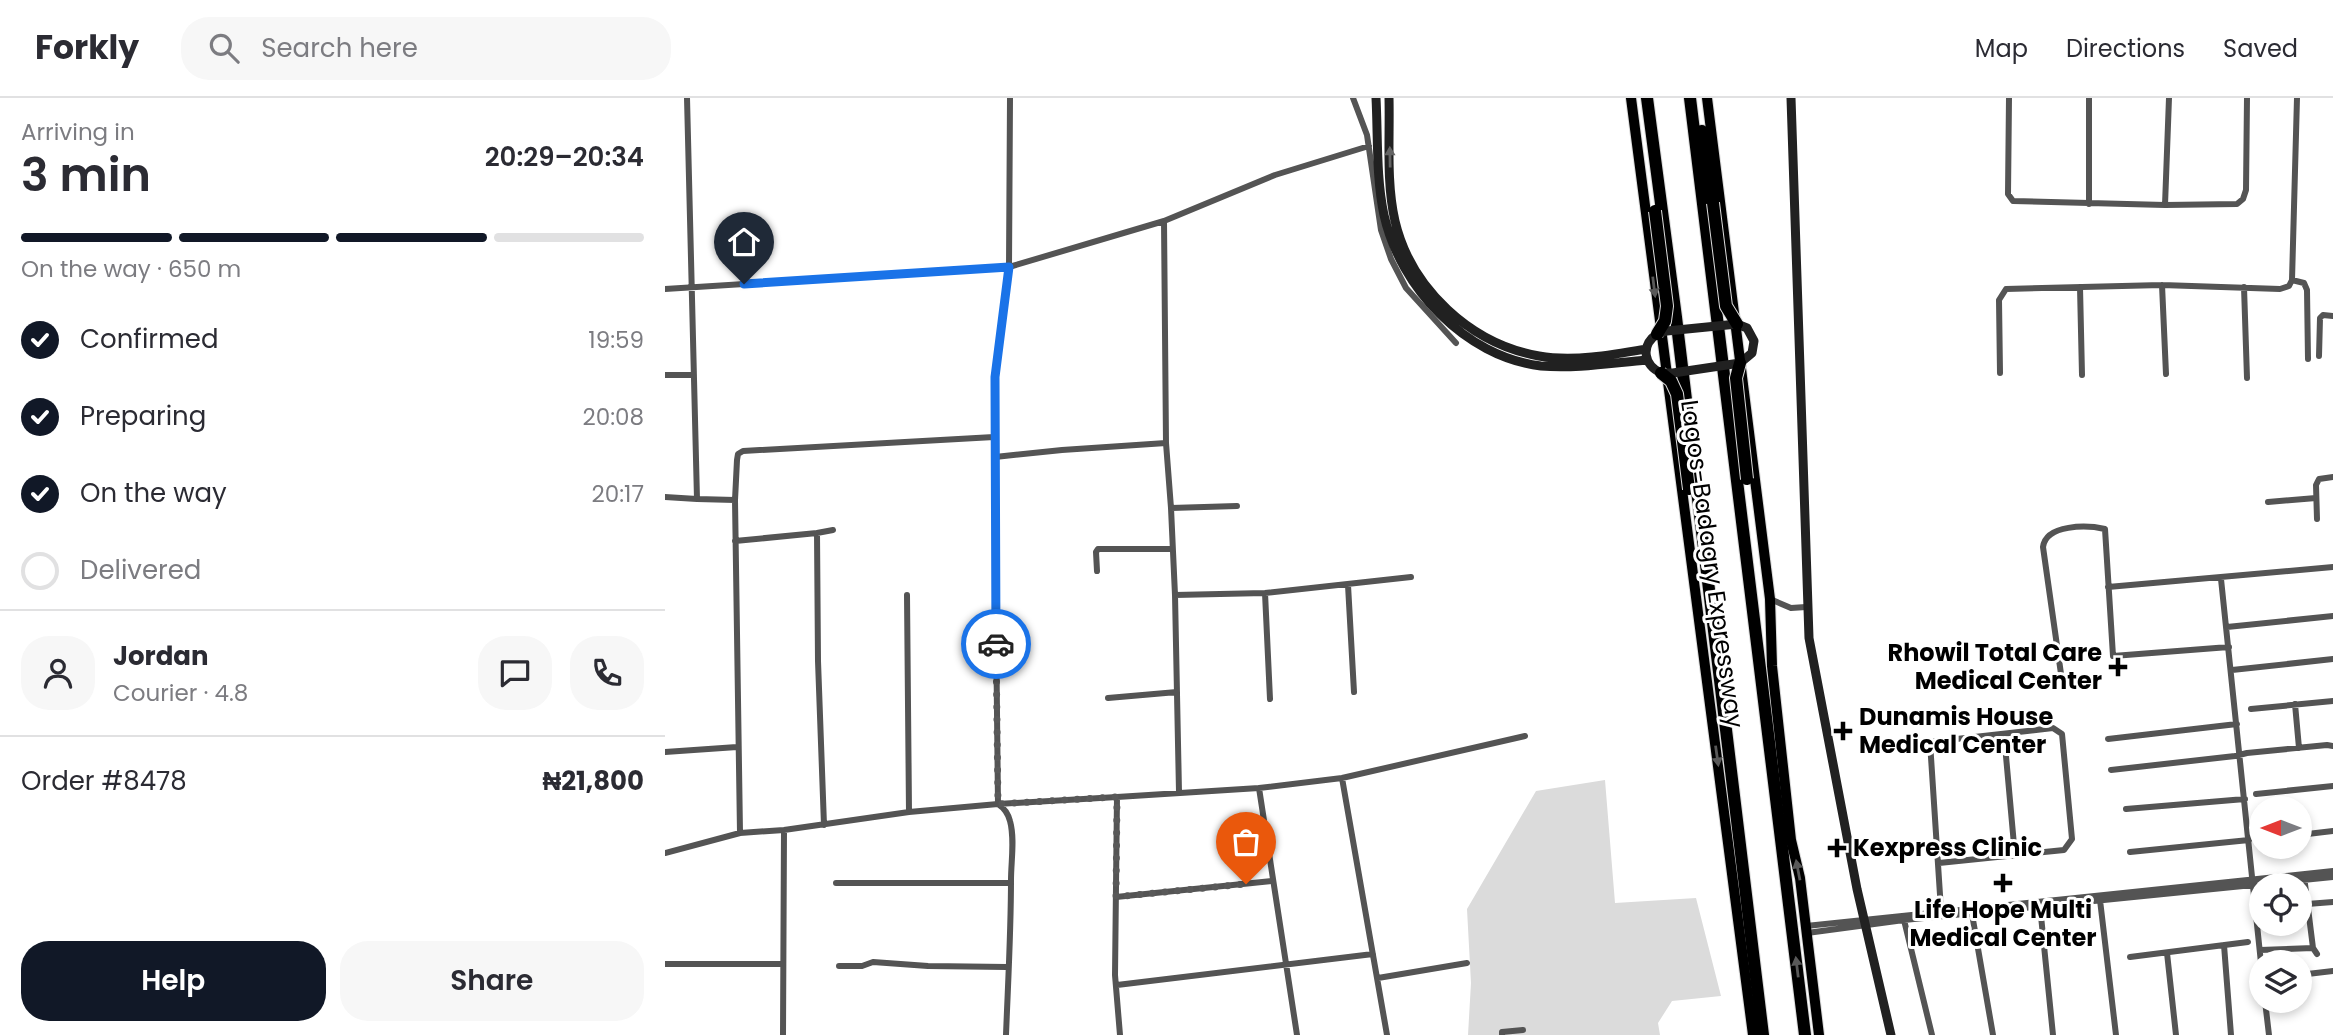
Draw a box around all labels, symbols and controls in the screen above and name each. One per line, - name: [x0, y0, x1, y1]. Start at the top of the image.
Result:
- search box: [181, 17, 671, 80]
- text: Forkly: [35, 24, 139, 71]
- icon: search: [205, 29, 243, 67]
- text: Search here: [261, 30, 418, 66]
- text: Map: [1975, 32, 2028, 65]
- text: Directions: [2066, 32, 2185, 65]
- text: Saved: [2223, 32, 2298, 65]
- text: Arriving in: [21, 116, 135, 148]
- text: 20:29–20:34: [485, 139, 644, 175]
- text: 3 min: [21, 143, 151, 207]
- one-way arrow: [1384, 146, 1396, 168]
- pin: [714, 212, 774, 284]
- icon: home: [725, 223, 763, 261]
- text: On the way · 650 m: [21, 253, 241, 285]
- one-way arrow: [1649, 276, 1660, 298]
- icon: check: [21, 321, 59, 359]
- text: Confirmed: [80, 321, 218, 357]
- text: 19:59: [588, 324, 644, 356]
- icon: check: [21, 398, 59, 436]
- text: Preparing: [80, 398, 206, 434]
- street label: Lagos-Badagry Expressway: [1673, 398, 1752, 730]
- text: 20:08: [582, 401, 644, 433]
- icon: check: [21, 475, 59, 513]
- text: On the way: [80, 475, 227, 511]
- text: 20:17: [592, 478, 644, 510]
- text: Delivered: [80, 552, 201, 588]
- courier: [961, 609, 1031, 679]
- icon: car: [977, 625, 1015, 663]
- button: person: [21, 636, 95, 710]
- button: chat: [478, 636, 552, 710]
- button: phone: [570, 636, 644, 710]
- place label: Rhowil Total Care Medical Center: [1888, 636, 2102, 697]
- text: Jordan: [113, 638, 209, 674]
- marker: Rhowil Total Care Medical Center: [2108, 657, 2128, 677]
- text: Courier · 4.8: [113, 677, 248, 709]
- place label: Dunamis House Medical Center: [1859, 700, 2053, 761]
- marker: Dunamis House Medical Center: [1833, 721, 1853, 741]
- one-way arrow: [1712, 745, 1723, 767]
- text: Order #8478: [21, 763, 187, 799]
- text: ₦21,800: [542, 763, 644, 799]
- north arrow: [2249, 796, 2312, 859]
- map controls: [2249, 796, 2312, 1013]
- pin: [1216, 812, 1276, 884]
- icon: bag: [1227, 823, 1265, 861]
- place label: Kexpress Clinic: [1853, 831, 2042, 864]
- marker: Kexpress Clinic: [1827, 838, 1847, 858]
- one-way arrow: [1792, 859, 1803, 881]
- marker: Life Hope Multi Medical Center: [1993, 873, 2013, 893]
- button: locate: [2249, 873, 2312, 936]
- place label: Life Hope Multi Medical Center: [1909, 893, 2097, 954]
- button: Help: [21, 941, 326, 1021]
- button: Share: [340, 941, 644, 1021]
- button: layers: [2249, 950, 2312, 1013]
- one-way arrow: [1791, 956, 1802, 978]

